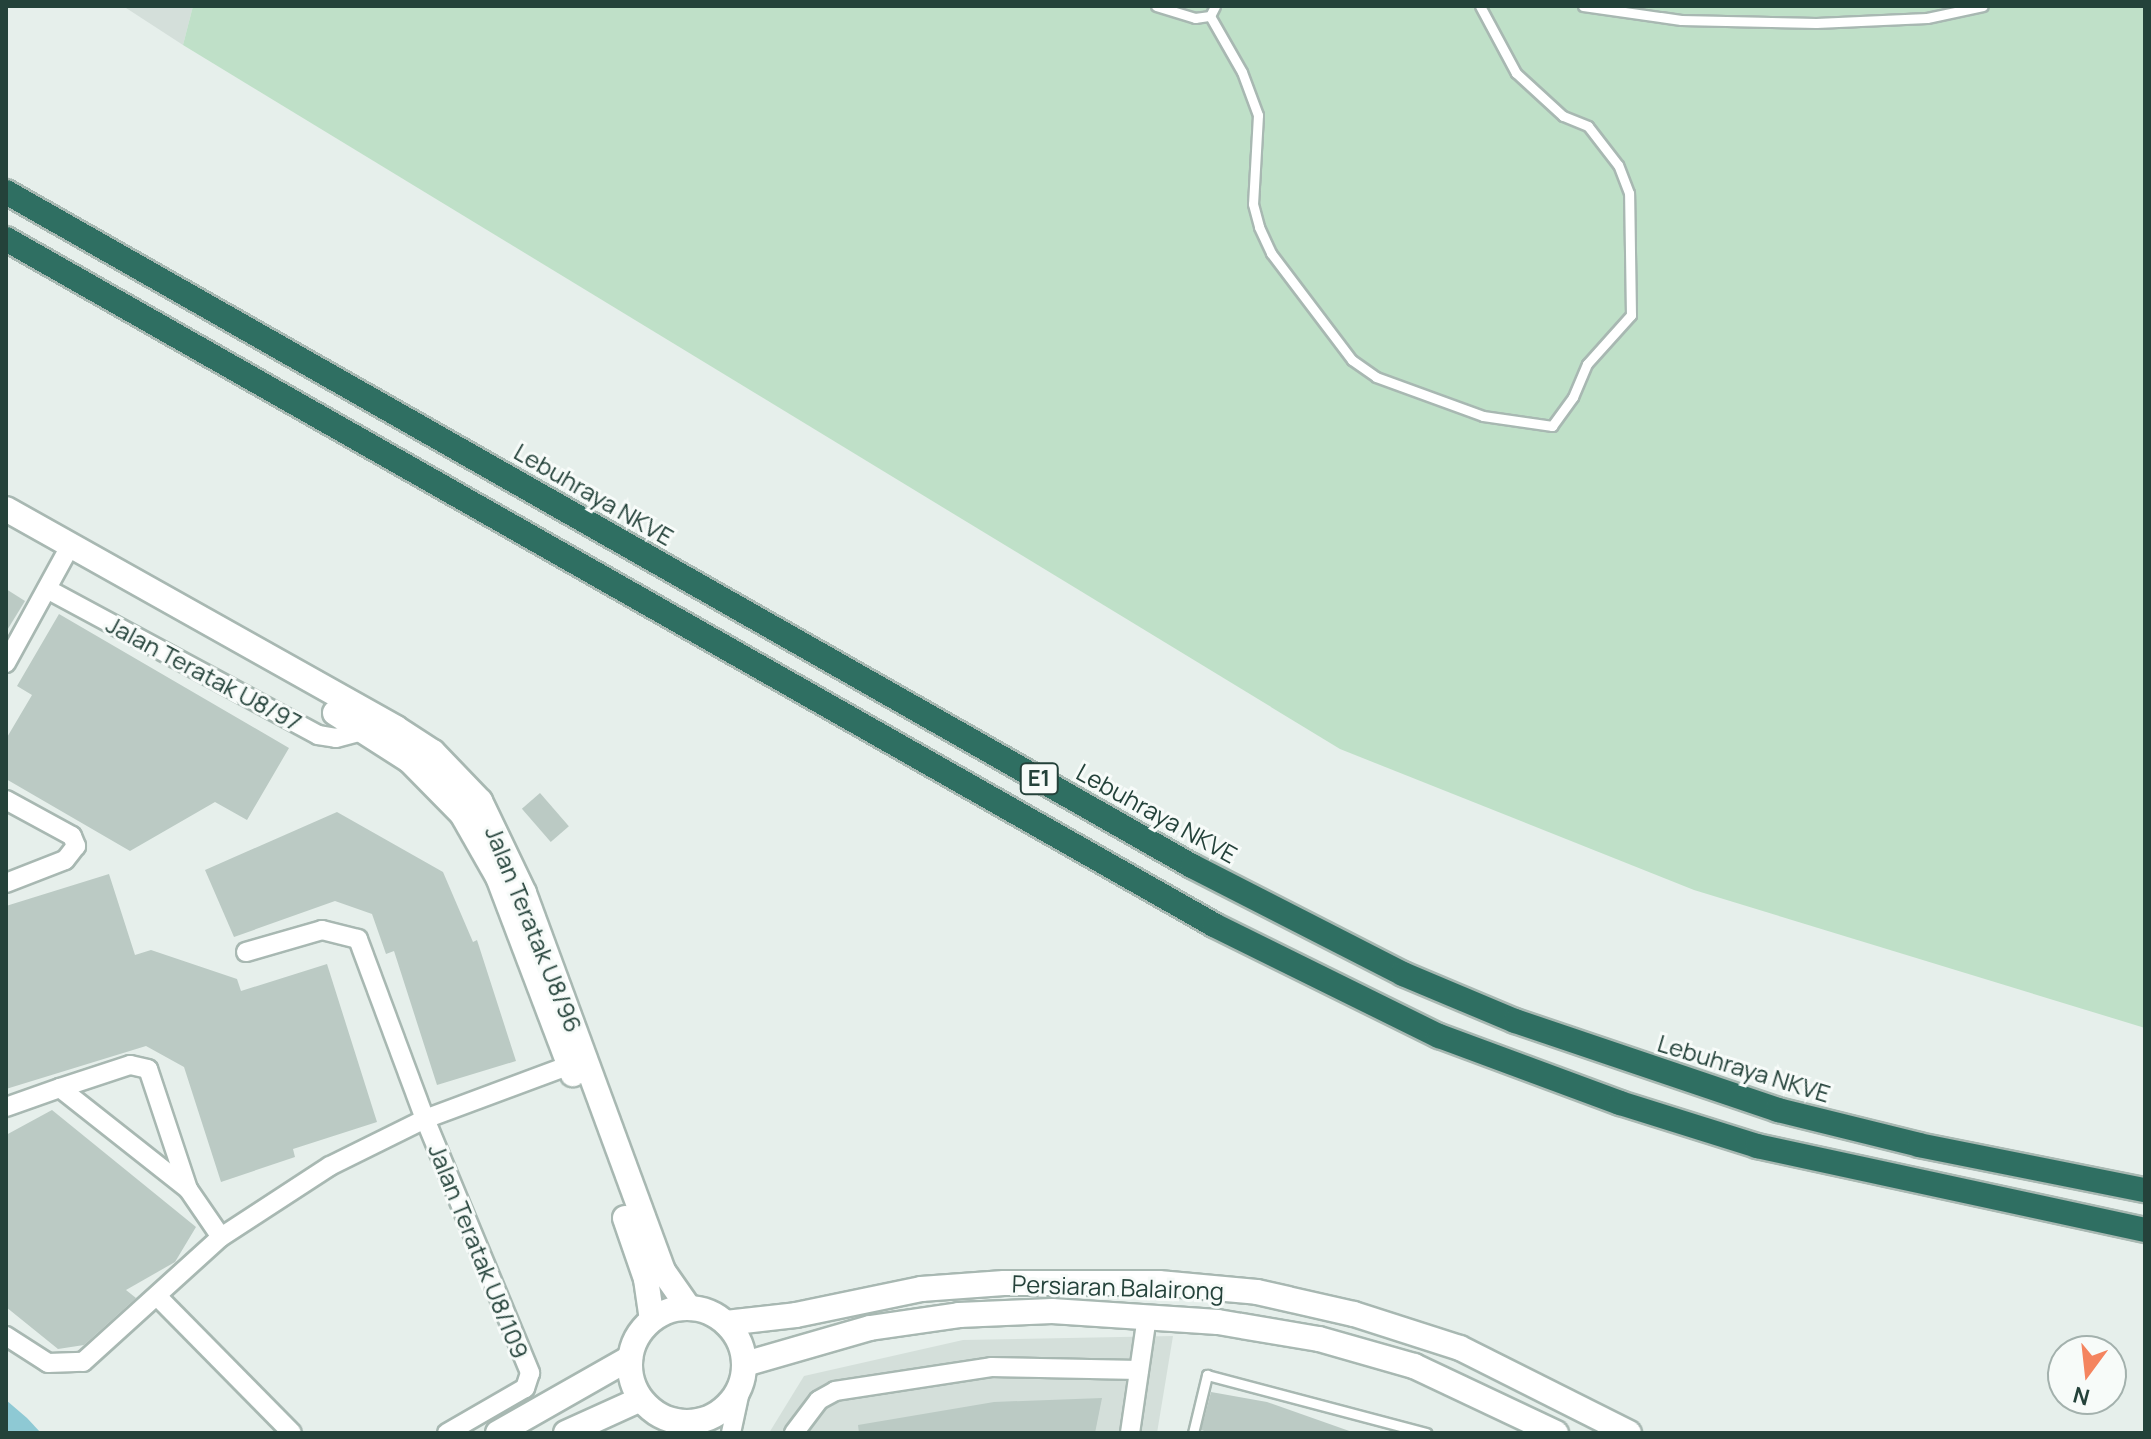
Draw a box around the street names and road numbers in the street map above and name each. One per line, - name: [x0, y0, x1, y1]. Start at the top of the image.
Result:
- street label: Lebuhraya NKVE: [509, 437, 679, 551]
- street label: Jalan Teratak U8/97: [102, 609, 306, 737]
- street label: Lebuhraya NKVE: [1072, 757, 1242, 869]
- road number: E1: [1019, 761, 1059, 797]
- street label: Jalan Teratak U8/96: [479, 822, 589, 1036]
- street label: Lebuhraya NKVE: [1654, 1028, 1834, 1108]
- street label: Jalan Teratak U8/109: [423, 1139, 535, 1363]
- street label: Persiaran Balairong: [1011, 1269, 1225, 1305]

